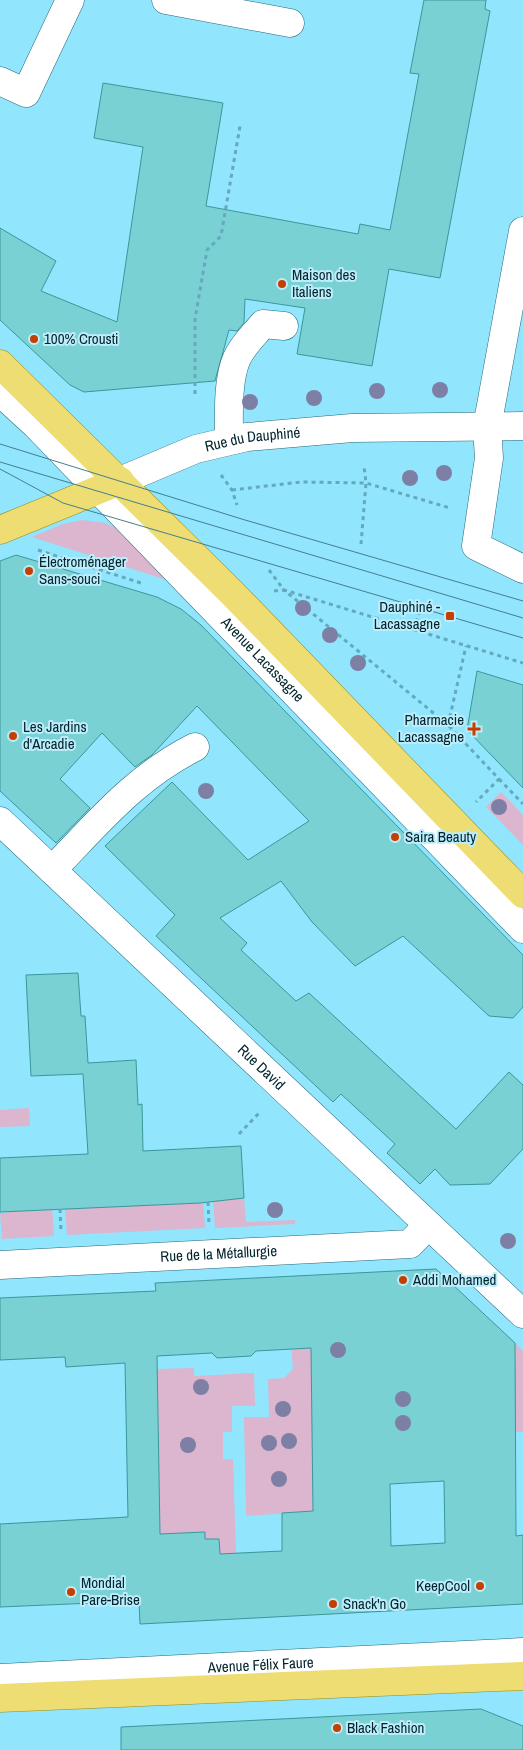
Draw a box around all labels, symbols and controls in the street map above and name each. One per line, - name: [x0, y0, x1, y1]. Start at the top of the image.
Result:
- place label: Maison des Italiens: [292, 264, 356, 302]
- marker: Maison des Italiens: [276, 278, 288, 290]
- place label: 100% Crousti: [44, 328, 119, 349]
- marker: 100% Crousti: [28, 333, 40, 345]
- street label: Rue du Dauphiné: [203, 421, 301, 457]
- place label: Électroménager Sans-souci: [39, 551, 126, 589]
- marker: Électroménager Sans-souci: [23, 565, 35, 577]
- place label: Dauphiné - Lacassagne: [374, 596, 440, 634]
- marker: Dauphiné - Lacassagne: [444, 610, 456, 622]
- street label: Avenue Lacassagne: [216, 611, 309, 707]
- place label: Pharmacie Lacassagne: [398, 709, 464, 747]
- place label: Les Jardins d'Arcadie: [23, 716, 87, 754]
- marker: Pharmacie Lacassagne: [468, 723, 480, 735]
- marker: Les Jardins d'Arcadie: [7, 730, 19, 742]
- place label: Saira Beauty: [405, 826, 477, 847]
- marker: Saira Beauty: [389, 831, 401, 843]
- street label: Rue David: [233, 1039, 290, 1094]
- street label: Rue de la Métallurgie: [160, 1240, 278, 1267]
- place label: Addi Mohamed: [412, 1269, 496, 1290]
- marker: Addi Mohamed: [397, 1274, 409, 1286]
- place label: Mondial Pare-Brise: [81, 1572, 140, 1610]
- place label: KeepCool: [416, 1575, 470, 1596]
- marker: KeepCool: [474, 1580, 486, 1592]
- marker: Mondial Pare-Brise: [65, 1586, 77, 1598]
- place label: Snack'n Go: [343, 1593, 406, 1614]
- marker: Snack'n Go: [327, 1598, 339, 1610]
- street label: Avenue Félix Faure: [206, 1651, 314, 1678]
- place label: Black Fashion: [347, 1717, 424, 1738]
- marker: Black Fashion: [331, 1722, 343, 1734]

